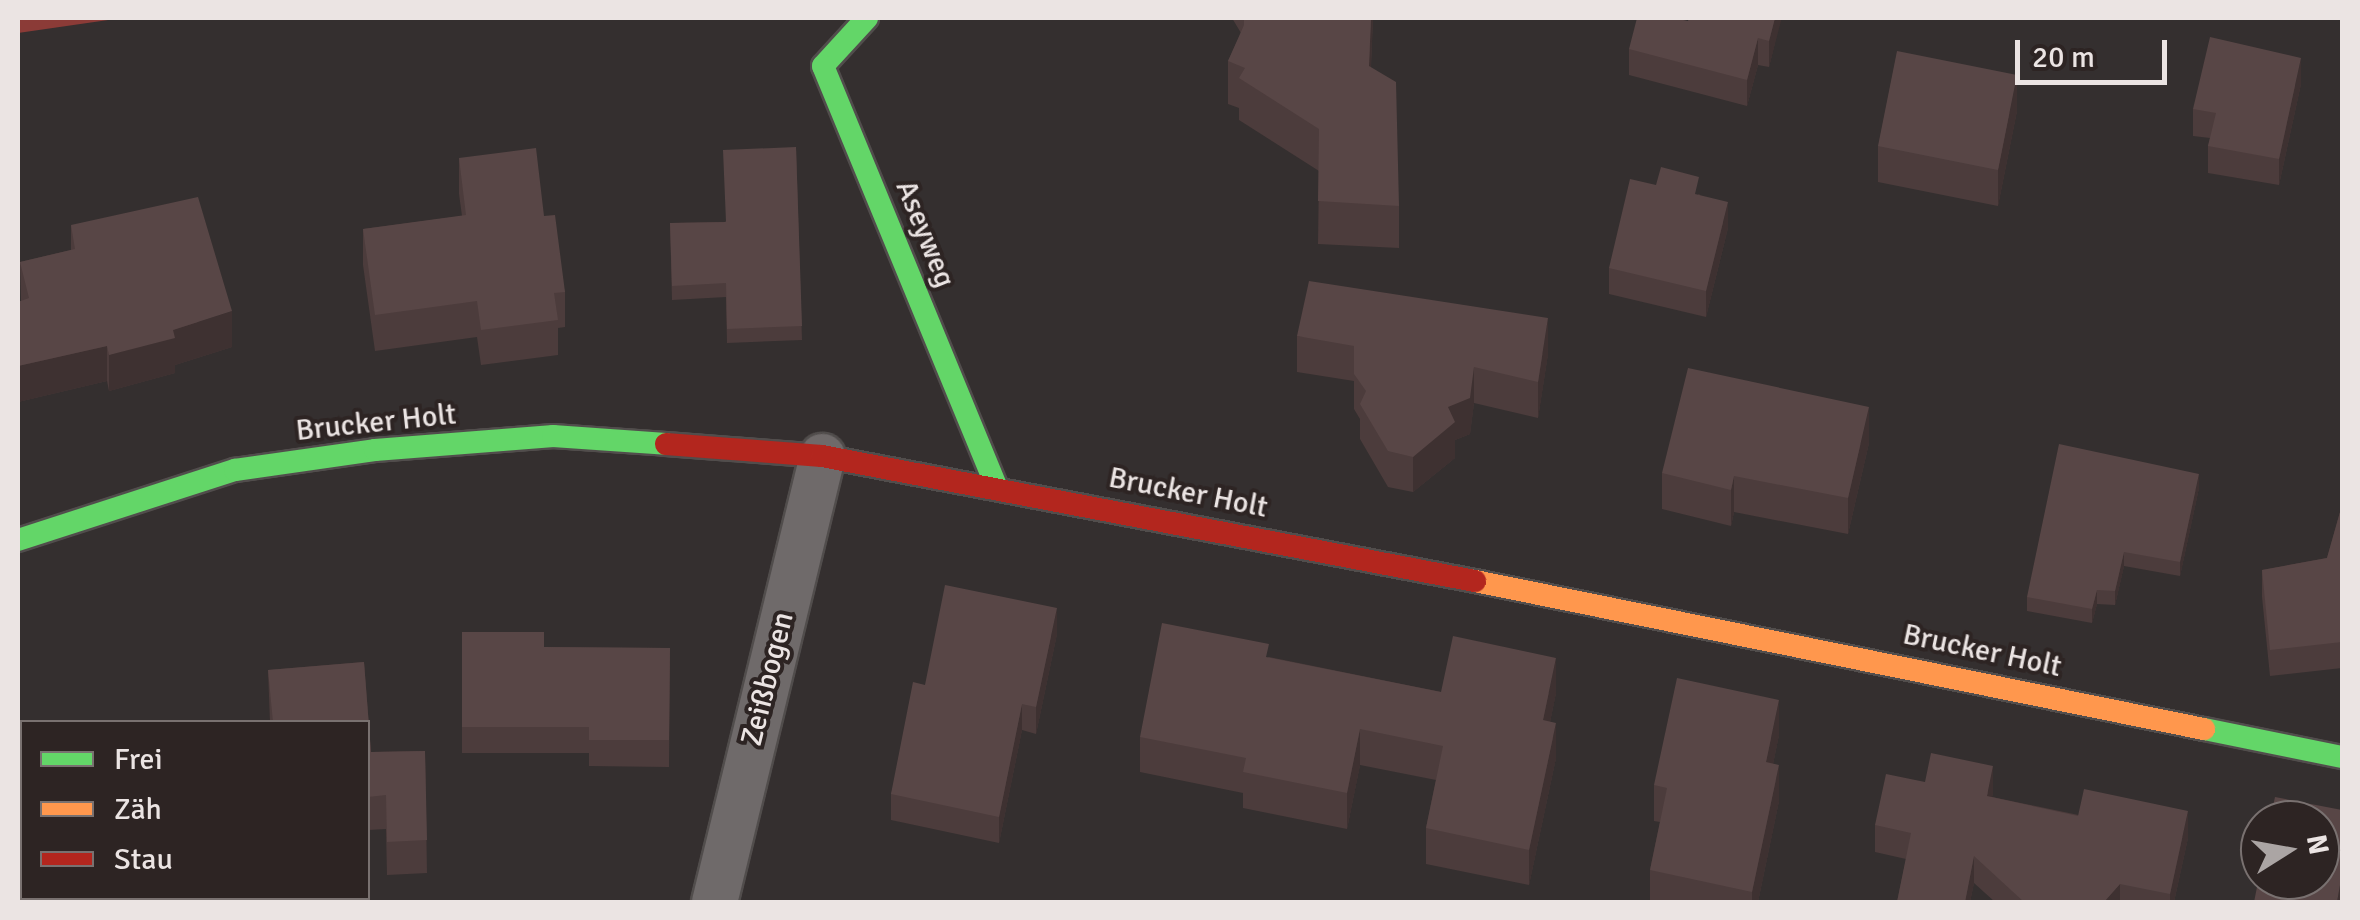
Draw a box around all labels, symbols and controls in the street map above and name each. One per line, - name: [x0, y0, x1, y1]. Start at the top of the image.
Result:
- scale bar: [2020, 20, 2172, 82]
- text: 20 m: [2032, 39, 2095, 76]
- street label: Aseyweg: [887, 175, 963, 293]
- street label: Brucker Holt: [294, 397, 458, 449]
- street label: Brucker Holt: [1106, 460, 1270, 526]
- street label: Zeißbogen: [734, 608, 802, 750]
- street label: Brucker Holt: [1900, 617, 2064, 685]
- legend: [20, 720, 370, 900]
- text: Frei: [114, 741, 163, 778]
- text: Zäh: [114, 791, 162, 828]
- north arrow: [2240, 800, 2340, 900]
- text: N: [2299, 832, 2336, 857]
- text: Stau: [114, 841, 173, 878]

